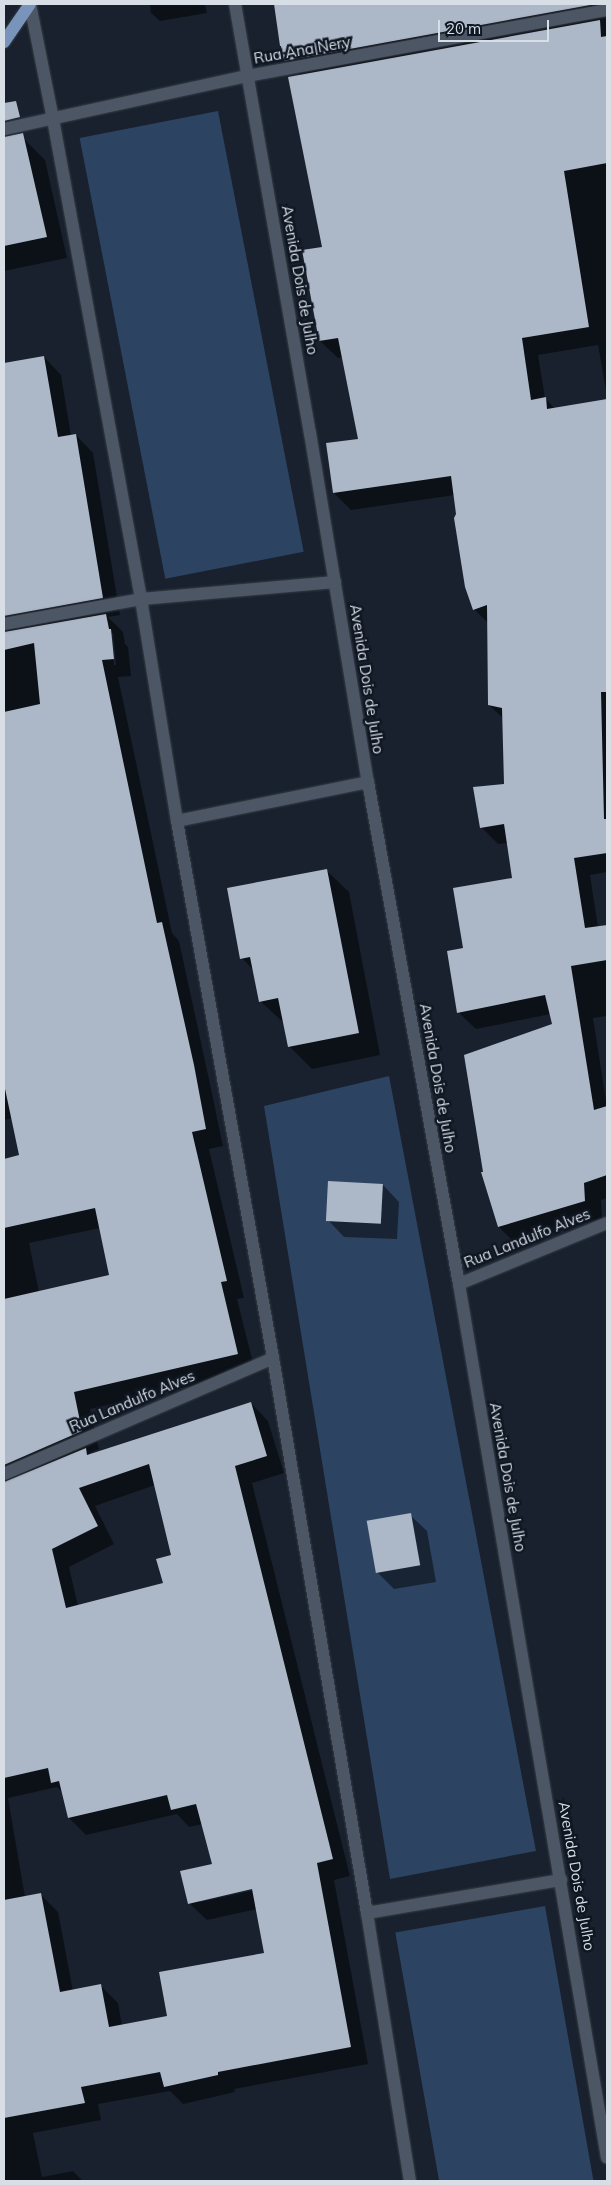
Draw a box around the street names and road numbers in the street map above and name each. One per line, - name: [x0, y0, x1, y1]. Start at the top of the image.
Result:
- street label: Rua Ana Nery: [252, 33, 352, 67]
- street label: Avenida Dois de Julho: [278, 204, 322, 356]
- street label: Avenida Dois de Julho: [346, 603, 388, 755]
- street label: Avenida Dois de Julho: [416, 1002, 460, 1154]
- street label: Rua Landulfo Alves: [461, 1204, 593, 1272]
- street label: Rua Landulfo Alves: [67, 1366, 197, 1436]
- street label: Avenida Dois de Julho: [486, 1401, 530, 1553]
- street label: Avenida Dois de Julho: [555, 1800, 599, 1952]

